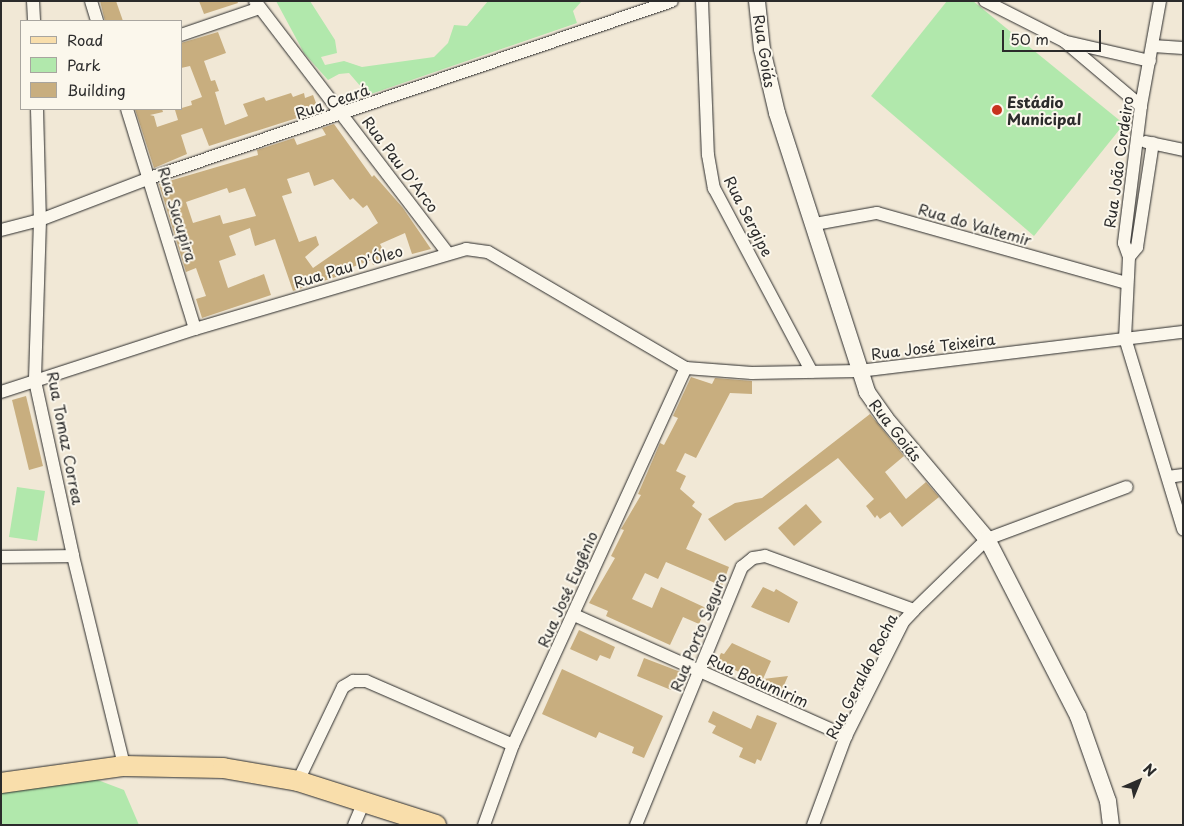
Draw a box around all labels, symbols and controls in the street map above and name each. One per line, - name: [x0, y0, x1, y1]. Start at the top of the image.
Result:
- street label: Rua Goiás: [750, 13, 780, 89]
- legend: [20, 20, 182, 110]
- scale bar: [1004, 20, 1103, 52]
- text: 50 m: [1010, 27, 1049, 50]
- text: Road: [67, 28, 103, 51]
- text: Park: [67, 53, 101, 76]
- text: Building: [67, 78, 126, 101]
- street label: Rua Ceará: [292, 80, 372, 122]
- place label: Estádio Municipal: [1007, 92, 1081, 127]
- street label: Rua João Cordeiro: [1100, 94, 1136, 230]
- marker: Estádio Municipal: [991, 104, 1003, 116]
- street label: Rua Pau D'Arco: [359, 113, 443, 215]
- street label: Rua Sucupira: [155, 164, 201, 264]
- street label: Rua Sergipe: [721, 173, 777, 259]
- street label: Rua do Valtemir: [917, 199, 1033, 249]
- street label: Rua Pau D'Óleo: [291, 241, 405, 291]
- street label: Rua José Teixeira: [869, 329, 997, 363]
- street label: Rua Tomaz Correa: [44, 370, 88, 506]
- street label: Rua Goiás: [866, 395, 926, 465]
- street label: Rua José Eugênio: [533, 528, 601, 650]
- street label: Rua Porto Seguro: [666, 570, 730, 694]
- street label: Rua Geraldo Rocha: [821, 610, 901, 742]
- street label: Rua Botumirim: [704, 649, 812, 711]
- north arrow: [1114, 756, 1164, 806]
- text: N: [1138, 758, 1161, 781]

